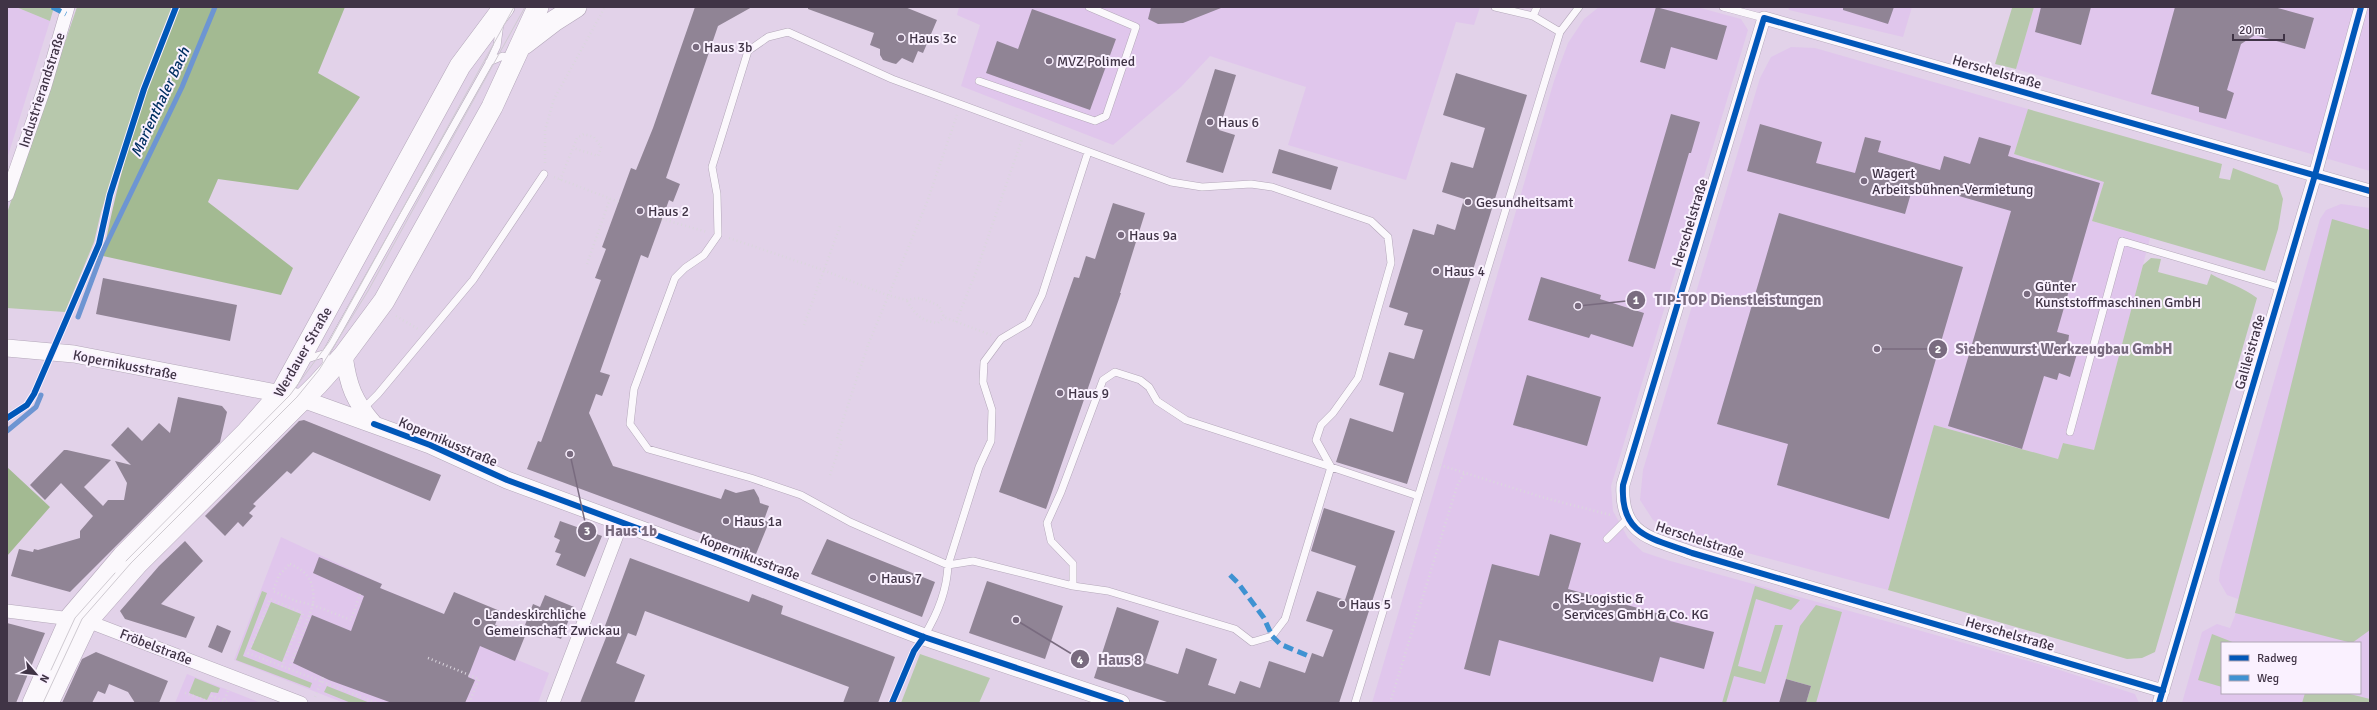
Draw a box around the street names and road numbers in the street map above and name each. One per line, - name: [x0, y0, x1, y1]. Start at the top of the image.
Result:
- street label: Industrierandstraße: [15, 30, 69, 150]
- street label: Herschelstraße: [1950, 51, 2044, 93]
- street label: Herschelstraße: [1668, 177, 1712, 269]
- street label: Werdauer Straße: [270, 304, 336, 400]
- street label: Galileistraße: [2231, 312, 2269, 392]
- street label: Kopernikusstraße: [71, 347, 179, 383]
- street label: Kopernikusstraße: [396, 413, 500, 471]
- street label: Herschelstraße: [1654, 518, 1746, 562]
- street label: Kopernikusstraße: [698, 530, 802, 584]
- street label: Herschelstraße: [1963, 613, 2057, 655]
- street label: Fröbelstraße: [117, 625, 195, 669]

